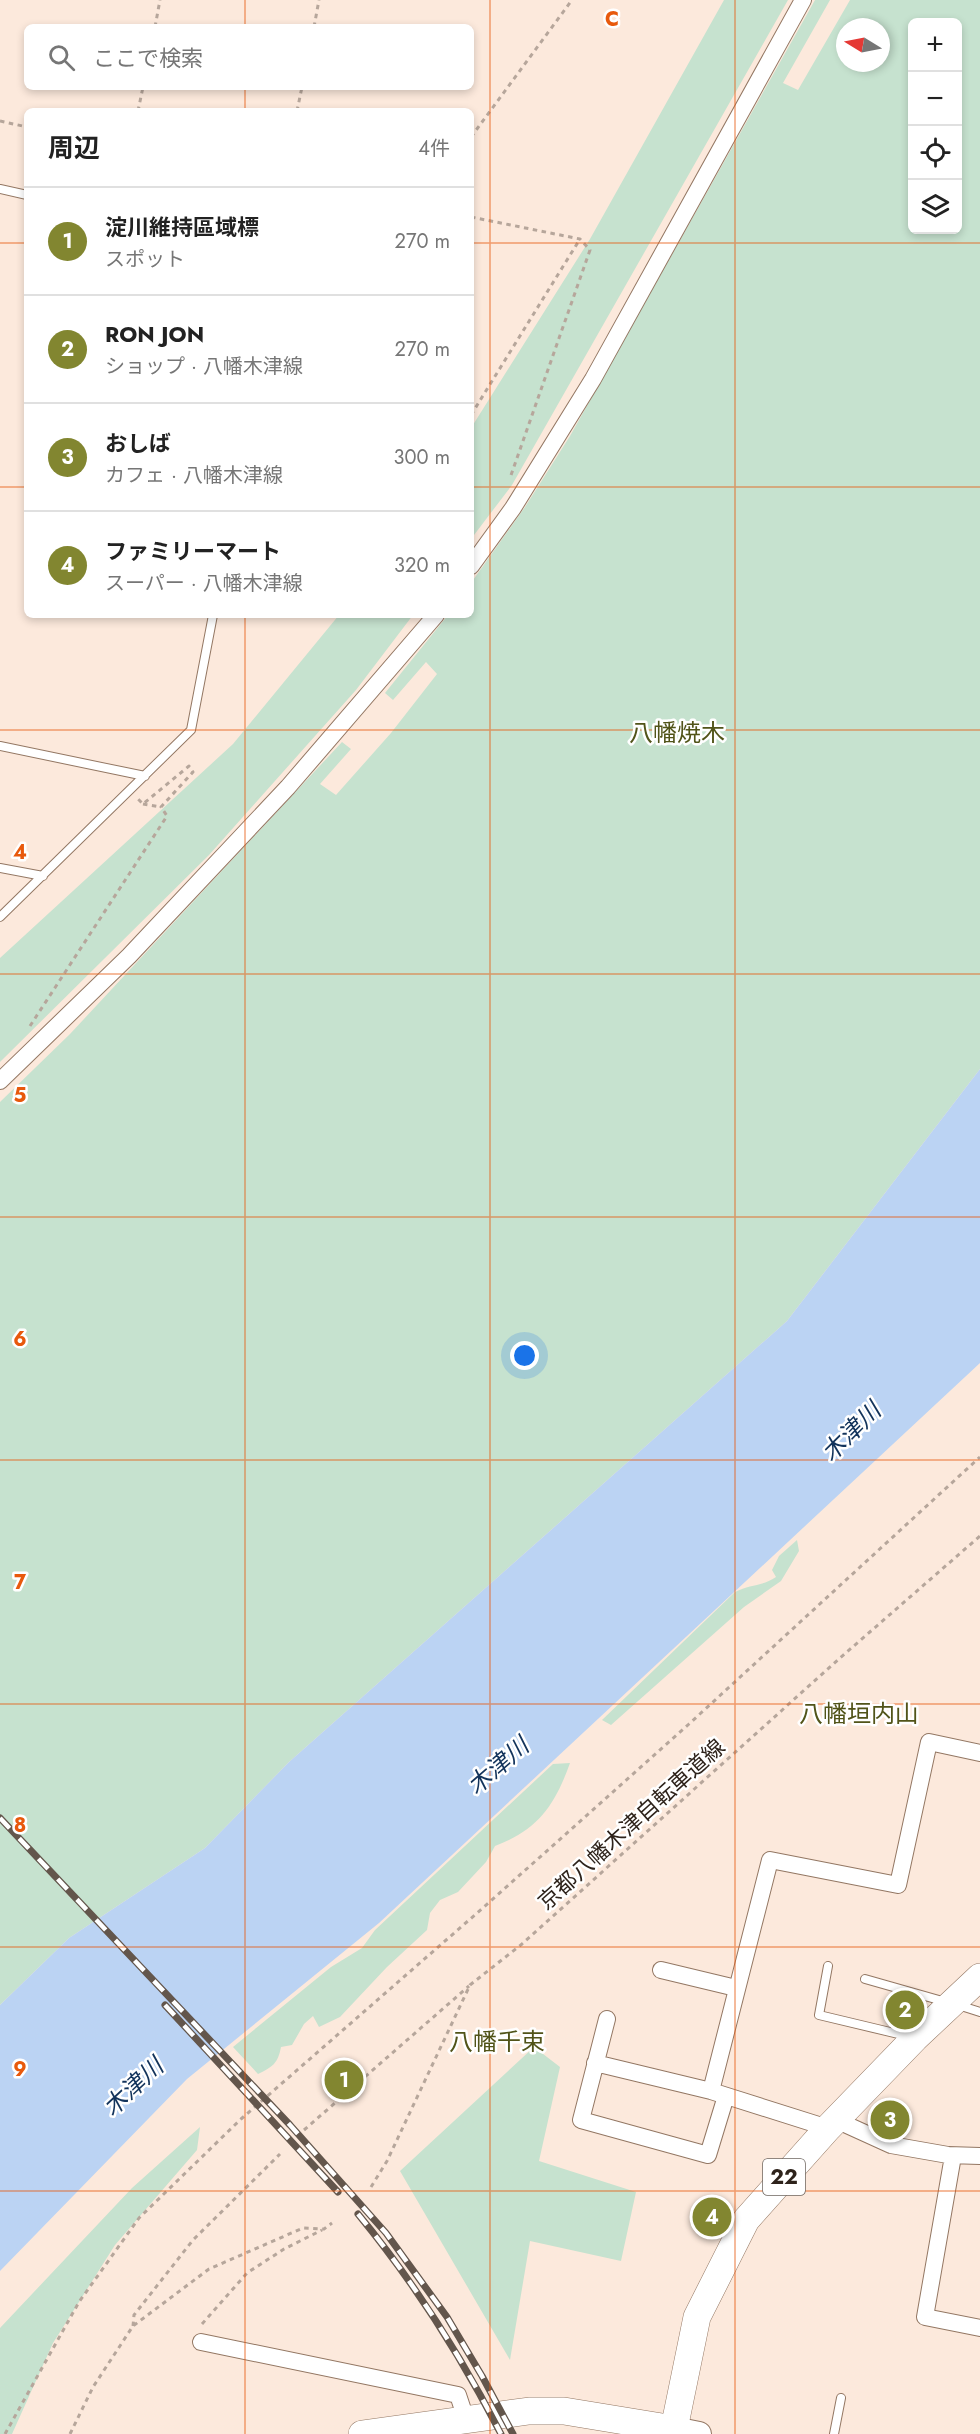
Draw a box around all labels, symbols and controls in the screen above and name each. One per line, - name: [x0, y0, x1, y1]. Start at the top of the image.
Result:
- text: C: [605, 5, 619, 34]
- north arrow: [836, 18, 890, 72]
- map controls: [908, 18, 962, 234]
- button: +: [908, 18, 962, 72]
- search box: [24, 24, 474, 90]
- icon: search: [45, 41, 78, 74]
- text: ここで検索: [93, 42, 203, 74]
- button: −: [908, 72, 962, 126]
- button: locate: [908, 126, 962, 180]
- text: 周辺: [48, 129, 100, 167]
- text: 4件: [418, 134, 450, 163]
- button: layers: [908, 180, 962, 234]
- text: 淀川維持區域標: [105, 211, 259, 243]
- text: 1: [62, 227, 73, 256]
- text: 270 m: [395, 227, 450, 256]
- text: スポット: [105, 245, 185, 274]
- text: RON JON: [105, 318, 204, 350]
- text: 2: [61, 335, 74, 364]
- text: 270 m: [395, 335, 450, 364]
- text: ショップ · 八幡木津線: [105, 352, 303, 381]
- text: おしば: [105, 427, 171, 459]
- text: 3: [61, 443, 74, 472]
- text: 300 m: [393, 443, 450, 472]
- text: カフェ · 八幡木津線: [105, 461, 283, 490]
- text: ファミリーマート: [105, 535, 281, 567]
- text: 4: [61, 551, 74, 580]
- text: 320 m: [394, 551, 450, 580]
- text: スーパー · 八幡木津線: [105, 569, 303, 598]
- district label: 八幡焼木: [629, 715, 725, 750]
- text: 4: [13, 838, 27, 867]
- text: 5: [14, 1081, 27, 1110]
- text: 6: [13, 1325, 27, 1354]
- your location: [510, 1341, 539, 1370]
- water label: 木津川: [813, 1392, 891, 1469]
- text: 7: [14, 1568, 27, 1597]
- district label: 八幡垣内山: [799, 1696, 919, 1731]
- water label: 木津川: [459, 1727, 539, 1802]
- street label: 京都八幡木津自転車道線: [530, 1731, 732, 1917]
- text: 8: [14, 1811, 26, 1840]
- pin: 2: [886, 1988, 924, 2032]
- district label: 八幡千束: [449, 2024, 545, 2059]
- water label: 木津川: [94, 2047, 173, 2124]
- text: 9: [13, 2055, 27, 2084]
- pin: 1: [324, 2058, 364, 2102]
- pin: 3: [870, 2098, 910, 2142]
- road number: 22: [763, 2159, 805, 2195]
- pin: 4: [692, 2194, 732, 2240]

